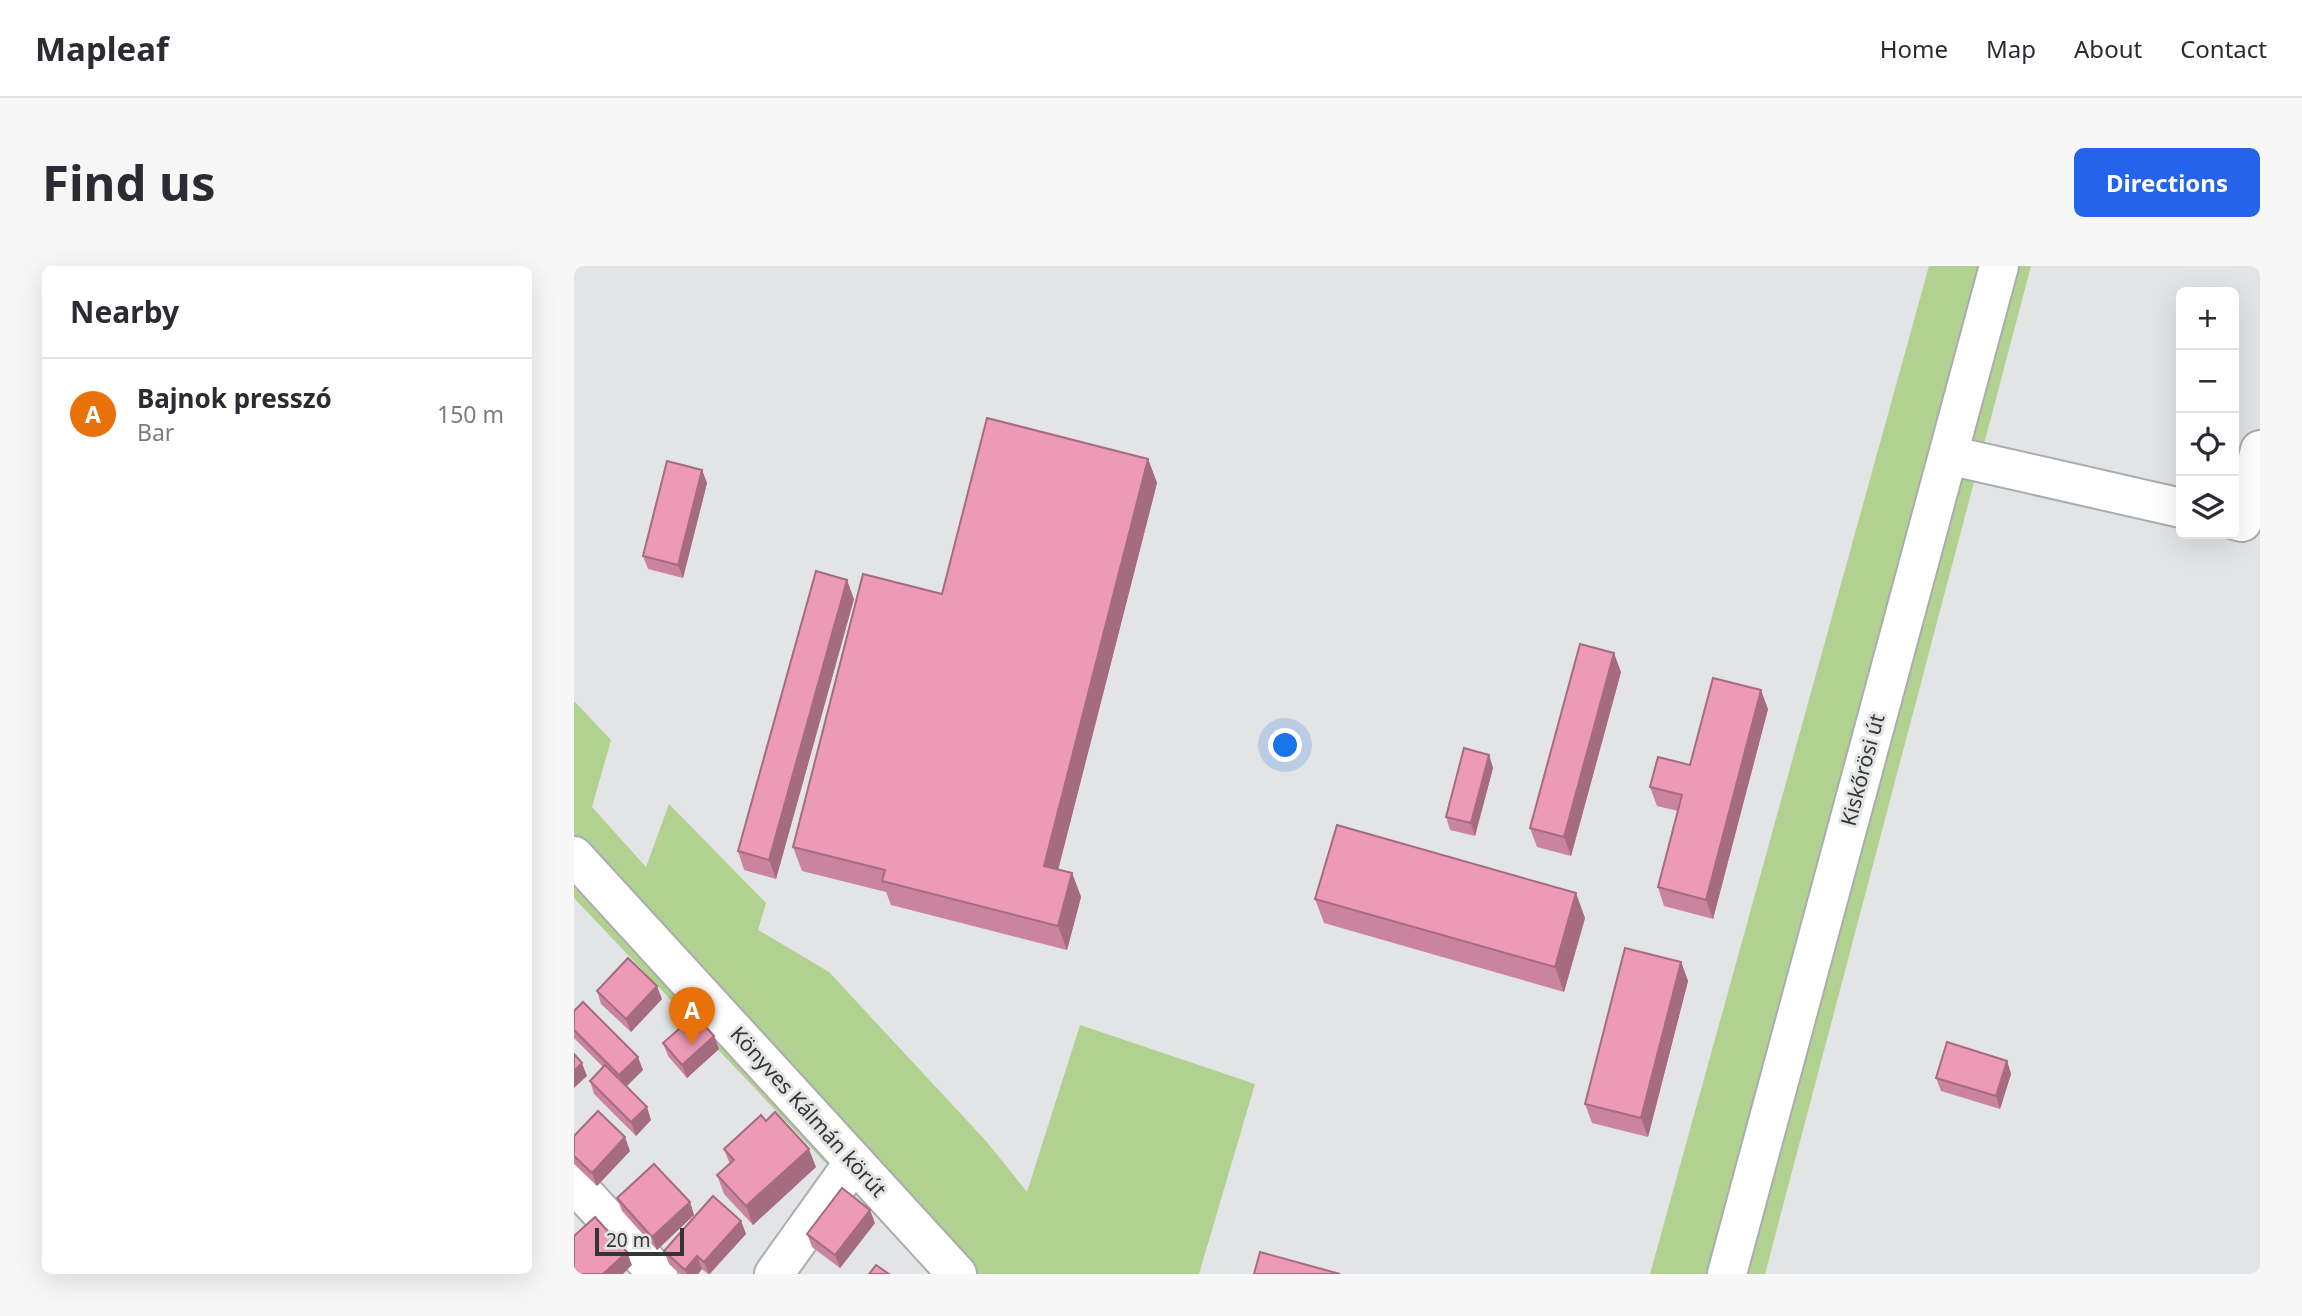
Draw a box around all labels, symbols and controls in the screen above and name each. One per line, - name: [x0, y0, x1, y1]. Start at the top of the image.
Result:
- text: Mapleaf: [35, 26, 169, 71]
- text: Home: [1880, 32, 1948, 65]
- text: Map: [1986, 32, 2036, 65]
- text: About: [2074, 32, 2142, 65]
- text: Contact: [2180, 32, 2267, 65]
- button: Directions: [2074, 148, 2260, 217]
- text: Find us: [42, 149, 216, 215]
- map controls: [2176, 287, 2239, 539]
- button: +: [2176, 287, 2239, 350]
- text: Nearby: [70, 291, 179, 332]
- button: −: [2176, 350, 2239, 413]
- text: Bajnok presszó: [137, 380, 332, 416]
- text: A: [85, 398, 101, 430]
- text: 150 m: [437, 398, 504, 430]
- button: locate: [2176, 413, 2239, 476]
- text: Bar: [137, 416, 174, 448]
- button: layers: [2176, 476, 2239, 539]
- street label: Kiskőrösi út: [1834, 710, 1891, 829]
- your location: [1268, 728, 1302, 762]
- pin: A: [669, 987, 715, 1045]
- street label: Könyves Kálmán körút: [725, 1020, 893, 1203]
- scale bar: [595, 1225, 684, 1257]
- text: 20 m: [606, 1227, 650, 1253]

